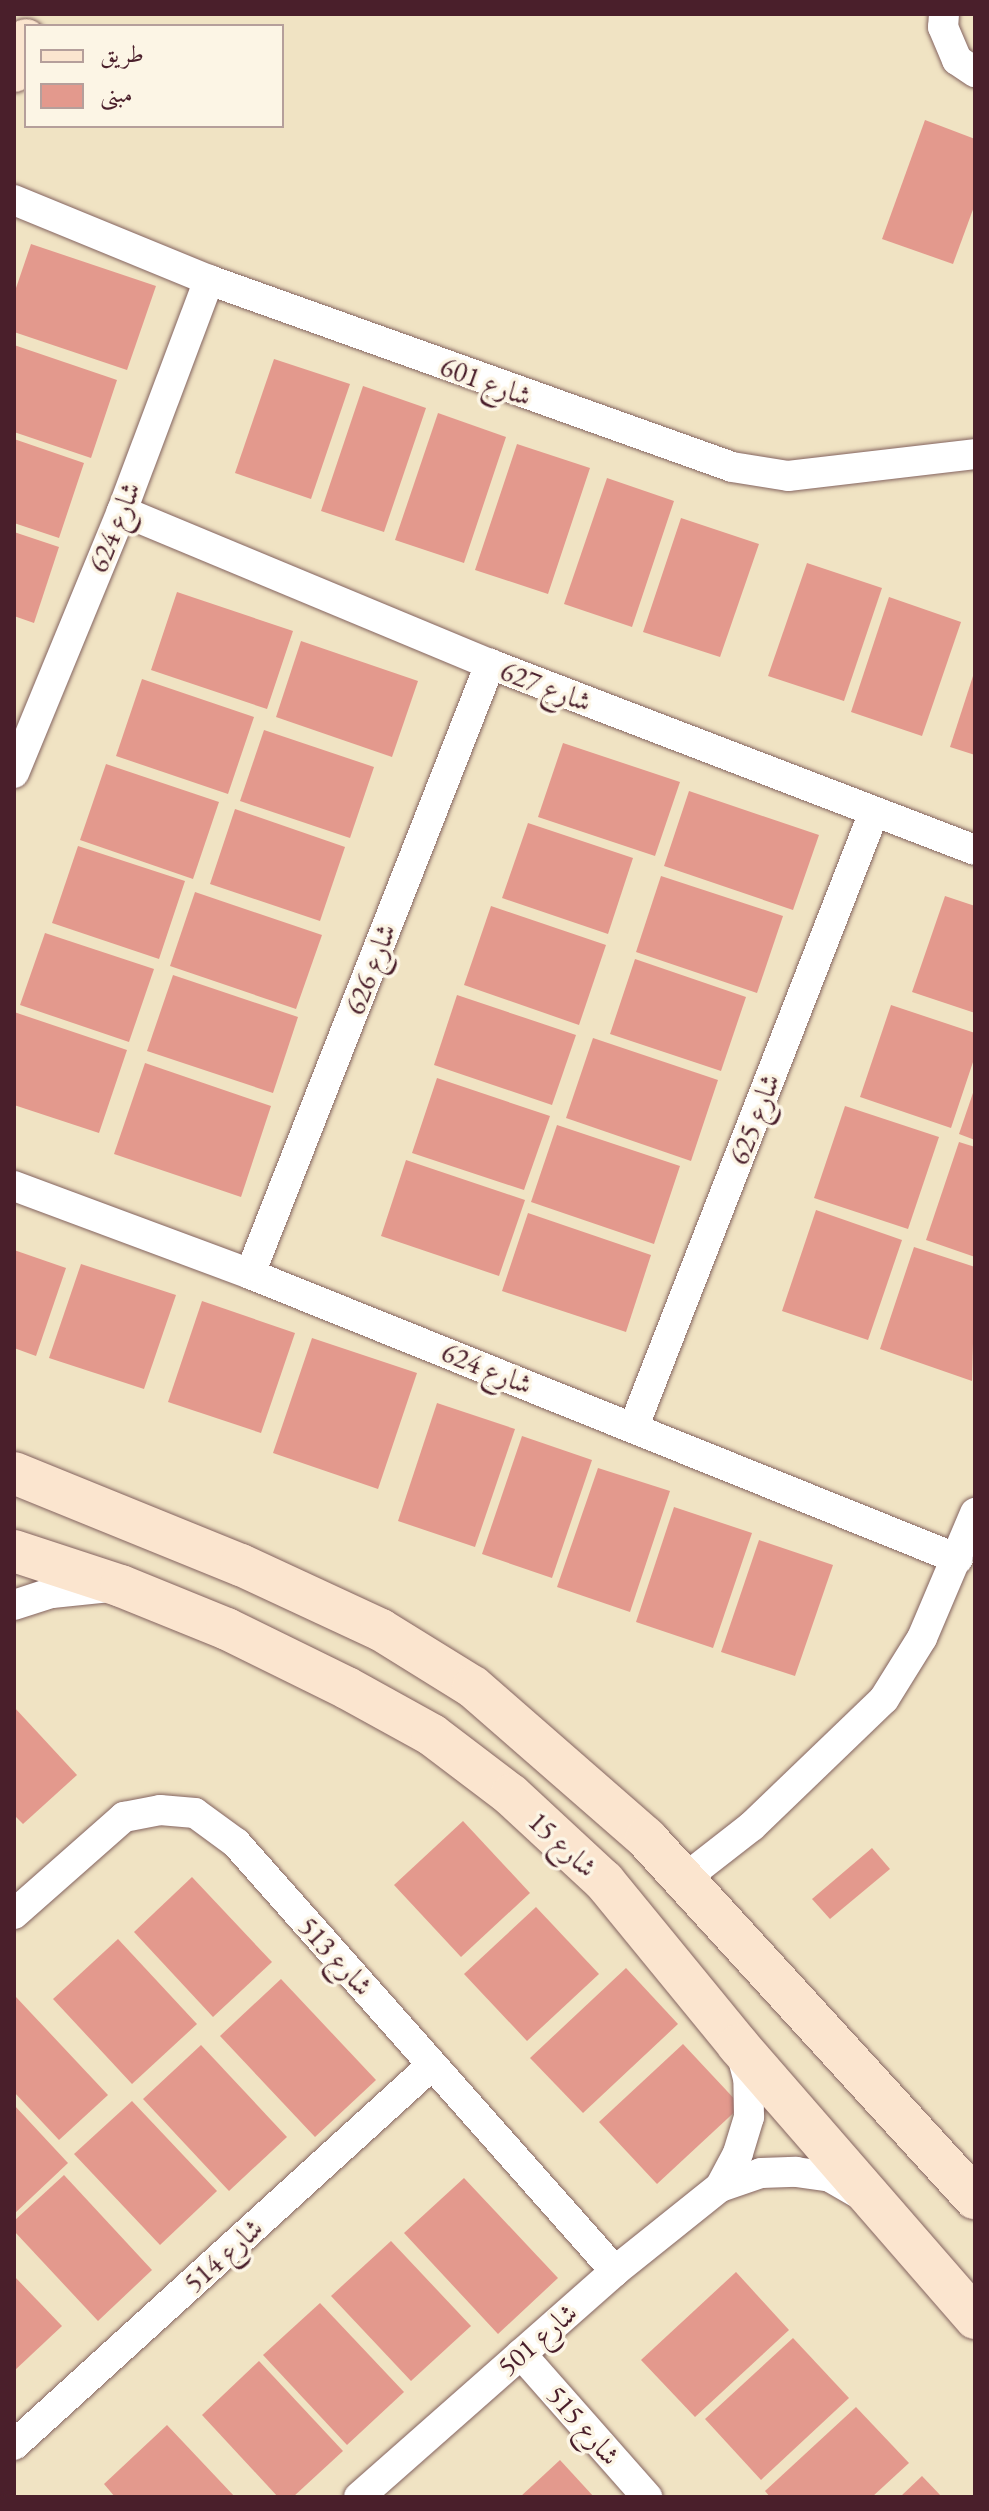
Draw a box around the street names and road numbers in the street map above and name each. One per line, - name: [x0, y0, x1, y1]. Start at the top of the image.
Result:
- street label: شارع 601: [436, 349, 536, 413]
- street label: شارع 624: [81, 477, 147, 577]
- street label: شارع 627: [496, 653, 596, 719]
- street label: شارع 626: [337, 919, 403, 1019]
- street label: شارع 625: [721, 1069, 787, 1169]
- street label: شارع 624: [437, 1335, 537, 1401]
- street label: شارع 15: [522, 1804, 604, 1884]
- street label: شارع 513: [292, 1910, 380, 2002]
- street label: شارع 514: [177, 2211, 269, 2299]
- street label: شارع 501: [490, 2295, 584, 2383]
- street label: شارع 515: [540, 2378, 628, 2472]

